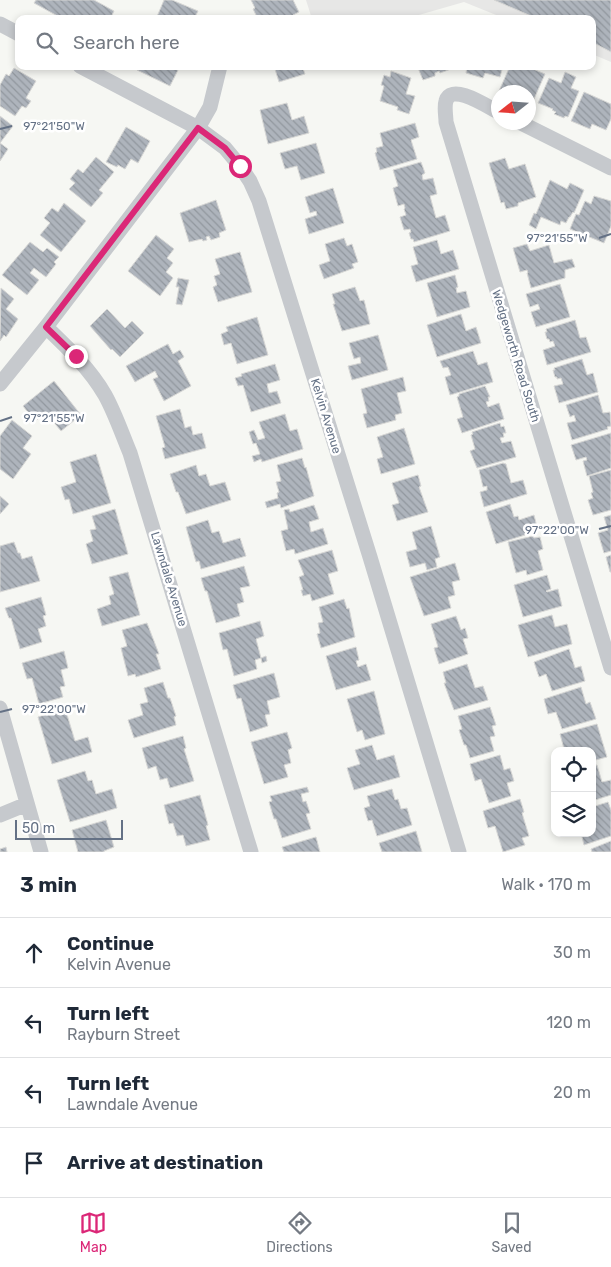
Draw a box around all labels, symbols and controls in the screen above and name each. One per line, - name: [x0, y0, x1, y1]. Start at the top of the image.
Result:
- search box: [15, 15, 596, 70]
- icon: search: [33, 29, 61, 57]
- text: Search here: [73, 31, 180, 54]
- north arrow: [491, 85, 536, 130]
- text: 97°21'50"W: [23, 119, 85, 133]
- route start: [229, 155, 252, 178]
- text: 97°21'55"W: [526, 231, 588, 245]
- street label: Wedgeworth Road South: [489, 288, 543, 424]
- route end: [65, 345, 88, 368]
- street label: Kelvin Avenue: [308, 377, 344, 456]
- text: 97°21'55"W: [23, 411, 85, 425]
- text: 97°22'00"W: [525, 523, 589, 537]
- street label: Lawndale Avenue: [148, 530, 190, 628]
- text: 97°22'00"W: [22, 702, 86, 716]
- map controls: [551, 747, 596, 837]
- button: locate: [551, 747, 596, 792]
- button: layers: [551, 792, 596, 837]
- scale bar: [15, 817, 122, 840]
- text: 50 m: [22, 820, 55, 837]
- text: 3 min: [20, 872, 77, 897]
- text: Walk · 170 m: [501, 875, 591, 894]
- text: Continue: [67, 932, 154, 955]
- icon: ahead: [20, 939, 48, 967]
- text: 30 m: [553, 943, 591, 962]
- text: Kelvin Avenue: [67, 955, 171, 974]
- text: Turn left: [67, 1002, 149, 1025]
- icon: left: [20, 1009, 48, 1037]
- text: 120 m: [546, 1013, 591, 1032]
- text: Rayburn Street: [67, 1025, 180, 1044]
- text: Turn left: [67, 1072, 149, 1095]
- icon: left: [20, 1079, 48, 1107]
- text: 20 m: [553, 1083, 591, 1102]
- text: Lawndale Avenue: [67, 1095, 198, 1114]
- icon: arrive: [20, 1149, 48, 1177]
- text: Arrive at destination: [67, 1151, 263, 1174]
- tab: Map: [79, 1209, 107, 1256]
- tab: Directions: [266, 1209, 333, 1256]
- tab: Saved: [492, 1209, 532, 1256]

